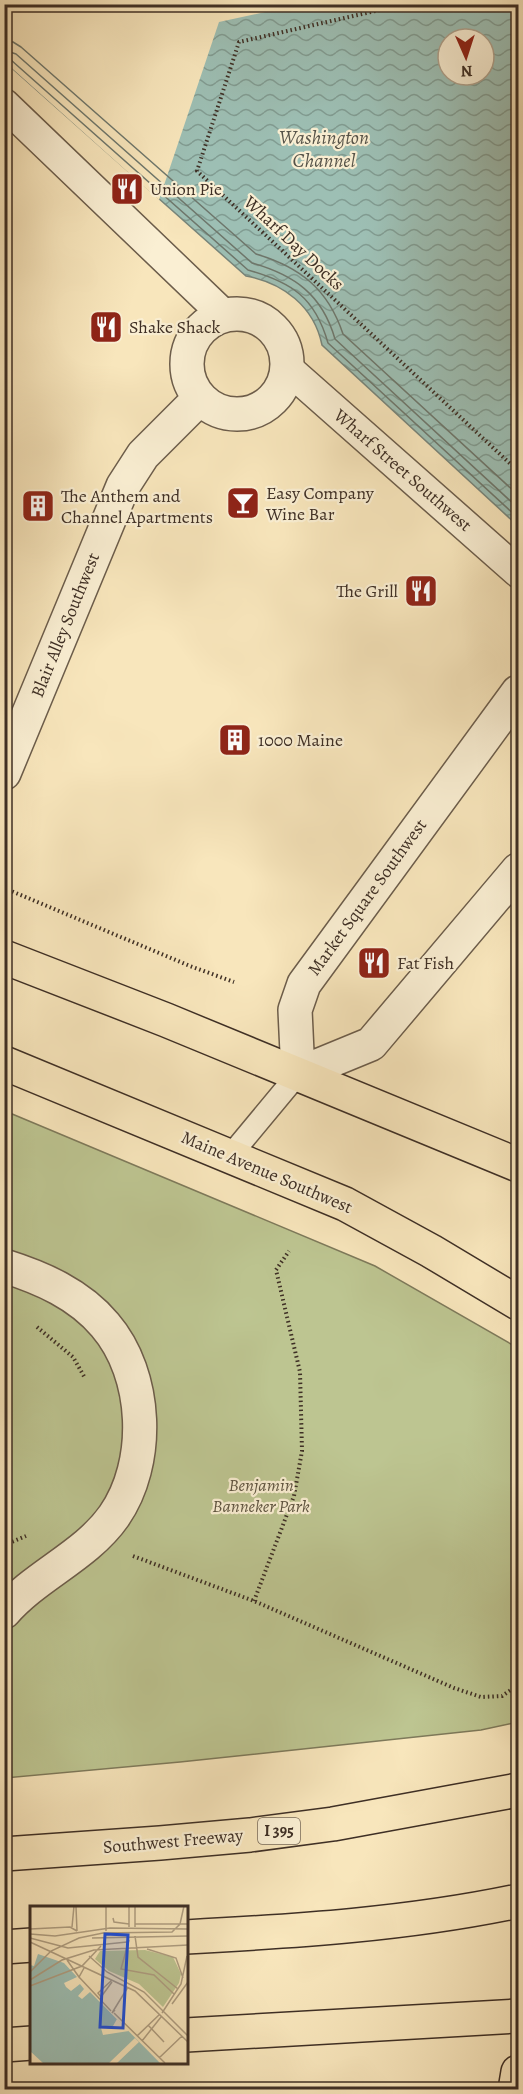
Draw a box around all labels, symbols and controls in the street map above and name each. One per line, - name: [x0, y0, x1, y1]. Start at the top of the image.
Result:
- north arrow: [436, 27, 496, 87]
- text: N: [460, 60, 473, 82]
- water label: Washington Channel: [279, 124, 369, 174]
- restaurant icon: Union Pie: [109, 171, 145, 207]
- place label: Union Pie: [150, 177, 222, 201]
- street label: Wharf Day Docks: [238, 190, 349, 296]
- restaurant icon: Shake Shack: [88, 309, 124, 345]
- place label: Shake Shack: [129, 315, 221, 339]
- street label: Wharf Street Southwest: [328, 403, 477, 537]
- place label: Easy Company Wine Bar: [265, 481, 375, 526]
- place label: The Anthem and Channel Apartments: [61, 484, 213, 529]
- bar icon: Easy Company Wine Bar: [225, 485, 261, 521]
- building icon: The Anthem and Channel Apartments: [20, 488, 56, 524]
- street label: Blair Alley Southwest: [25, 549, 105, 701]
- restaurant icon: The Grill: [403, 573, 439, 609]
- place label: The Grill: [336, 579, 399, 603]
- building icon: 1000 Maine: [217, 722, 253, 758]
- place label: 1000 Maine: [258, 728, 343, 752]
- street label: Market Square Southwest: [302, 814, 432, 980]
- restaurant icon: Fat Fish: [356, 945, 392, 981]
- place label: Fat Fish: [397, 951, 455, 975]
- street label: Maine Avenue Southwest: [178, 1125, 356, 1219]
- park label: Benjamin Banneker Park: [212, 1473, 310, 1518]
- road number: I 395: [258, 1818, 300, 1844]
- street label: Southwest Freeway: [102, 1823, 245, 1859]
- inset map: [30, 1906, 188, 2064]

